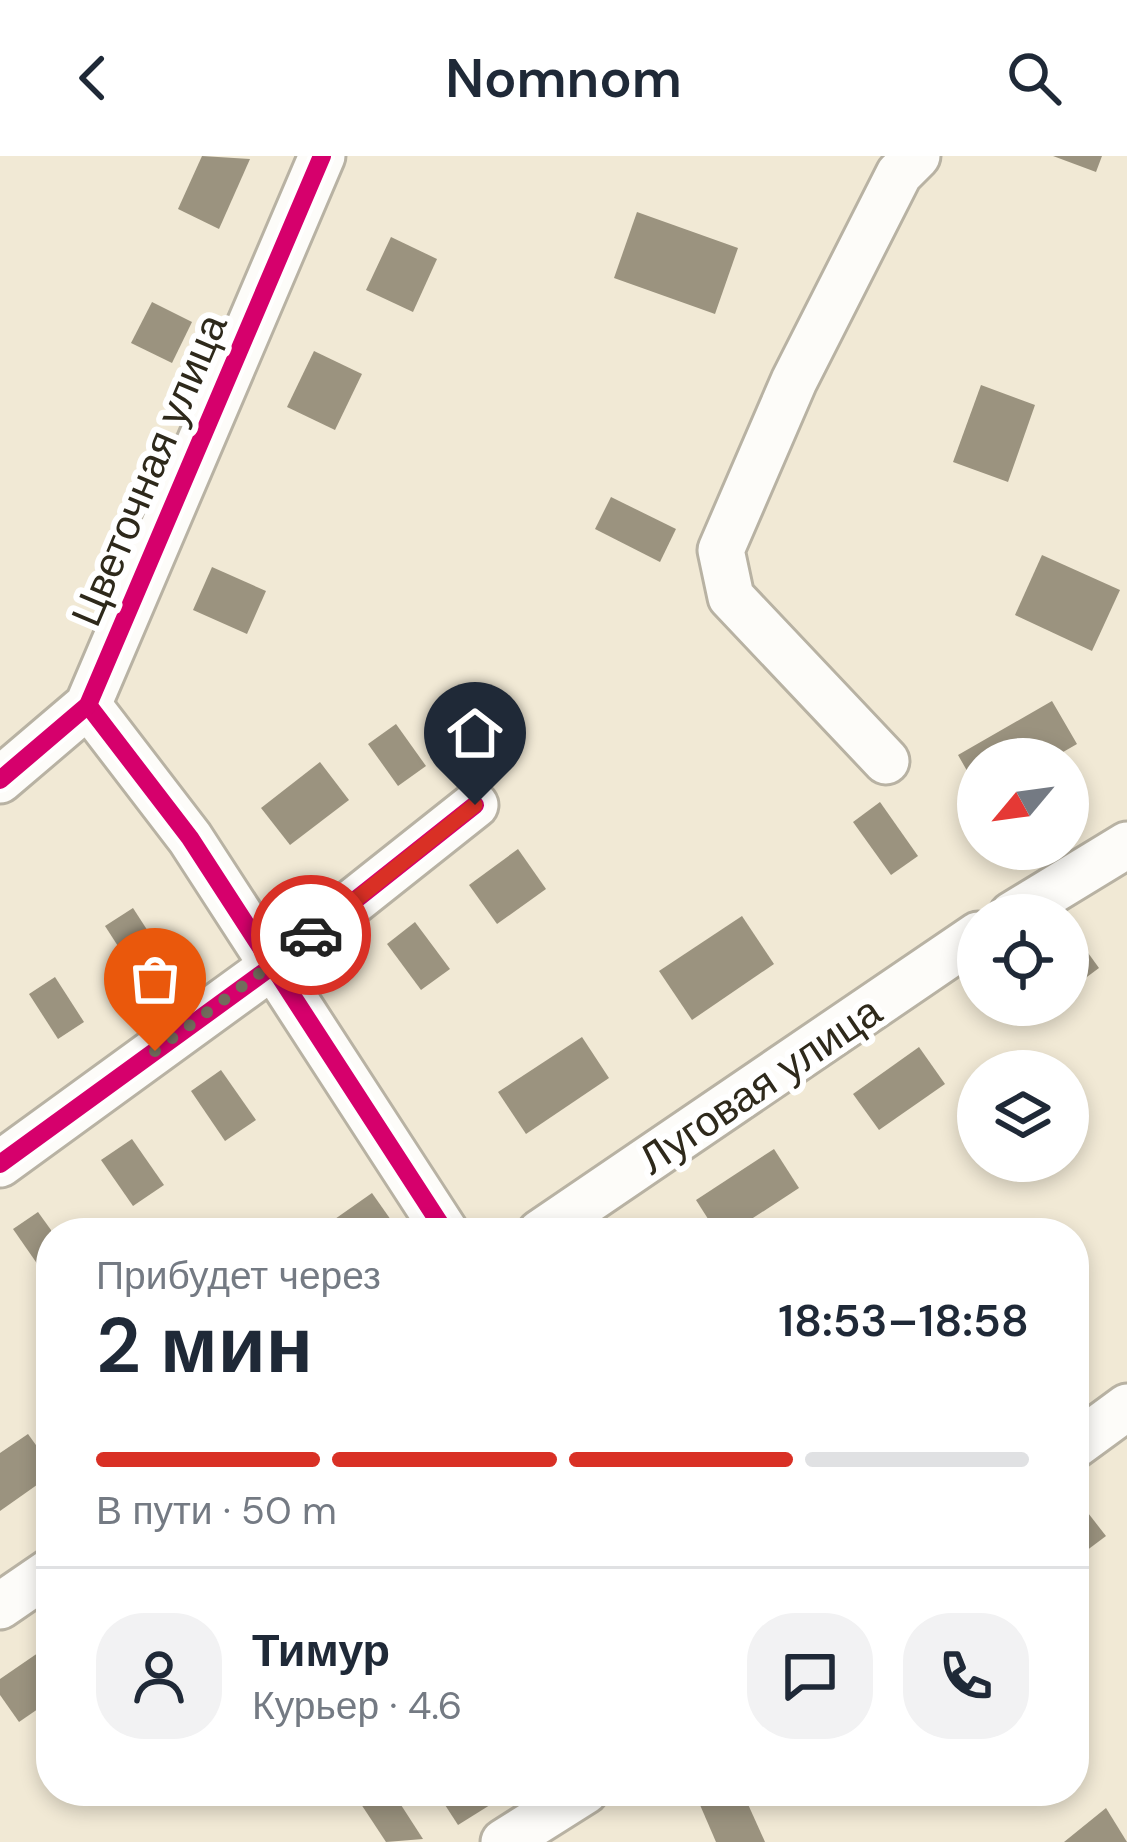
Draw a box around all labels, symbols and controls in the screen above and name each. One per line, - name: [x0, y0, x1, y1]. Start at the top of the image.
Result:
- text: Nomnom: [445, 43, 682, 114]
- icon: back: [60, 45, 126, 111]
- icon: search: [1001, 45, 1067, 111]
- street label: Цветочная улица: [58, 305, 240, 634]
- pin: [424, 682, 526, 805]
- icon: home: [442, 700, 508, 766]
- north arrow: [957, 738, 1089, 870]
- map controls: [957, 738, 1089, 1182]
- courier: [251, 875, 371, 995]
- button: locate: [957, 894, 1089, 1026]
- icon: car: [278, 902, 344, 968]
- pin: [104, 928, 206, 1051]
- icon: bag: [122, 946, 188, 1012]
- street label: Луговая улица: [628, 983, 893, 1186]
- button: layers: [957, 1050, 1089, 1182]
- text: Прибудет через: [96, 1250, 381, 1301]
- text: 18:53–18:58: [778, 1291, 1029, 1350]
- text: 2 мин: [96, 1295, 313, 1396]
- text: В пути · 50 m: [96, 1485, 337, 1536]
- button: person: [96, 1613, 222, 1739]
- button: chat: [747, 1613, 873, 1739]
- button: phone: [903, 1613, 1029, 1739]
- text: Тимур: [252, 1621, 390, 1680]
- text: Курьер · 4.6: [252, 1680, 462, 1731]

